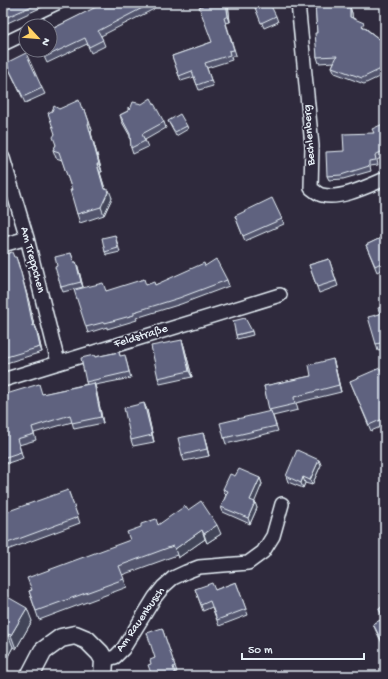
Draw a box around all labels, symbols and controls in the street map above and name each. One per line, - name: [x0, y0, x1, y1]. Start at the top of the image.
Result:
- north arrow: [18, 18, 58, 58]
- text: N: [38, 36, 52, 47]
- street label: Bechlenberg: [301, 104, 319, 167]
- street label: Am Treppchen: [16, 225, 48, 295]
- street label: Feldstraße: [111, 322, 170, 352]
- street label: Am Rauenbusch: [114, 584, 169, 655]
- scale bar: [242, 635, 364, 661]
- text: 50 m: [248, 644, 273, 658]

